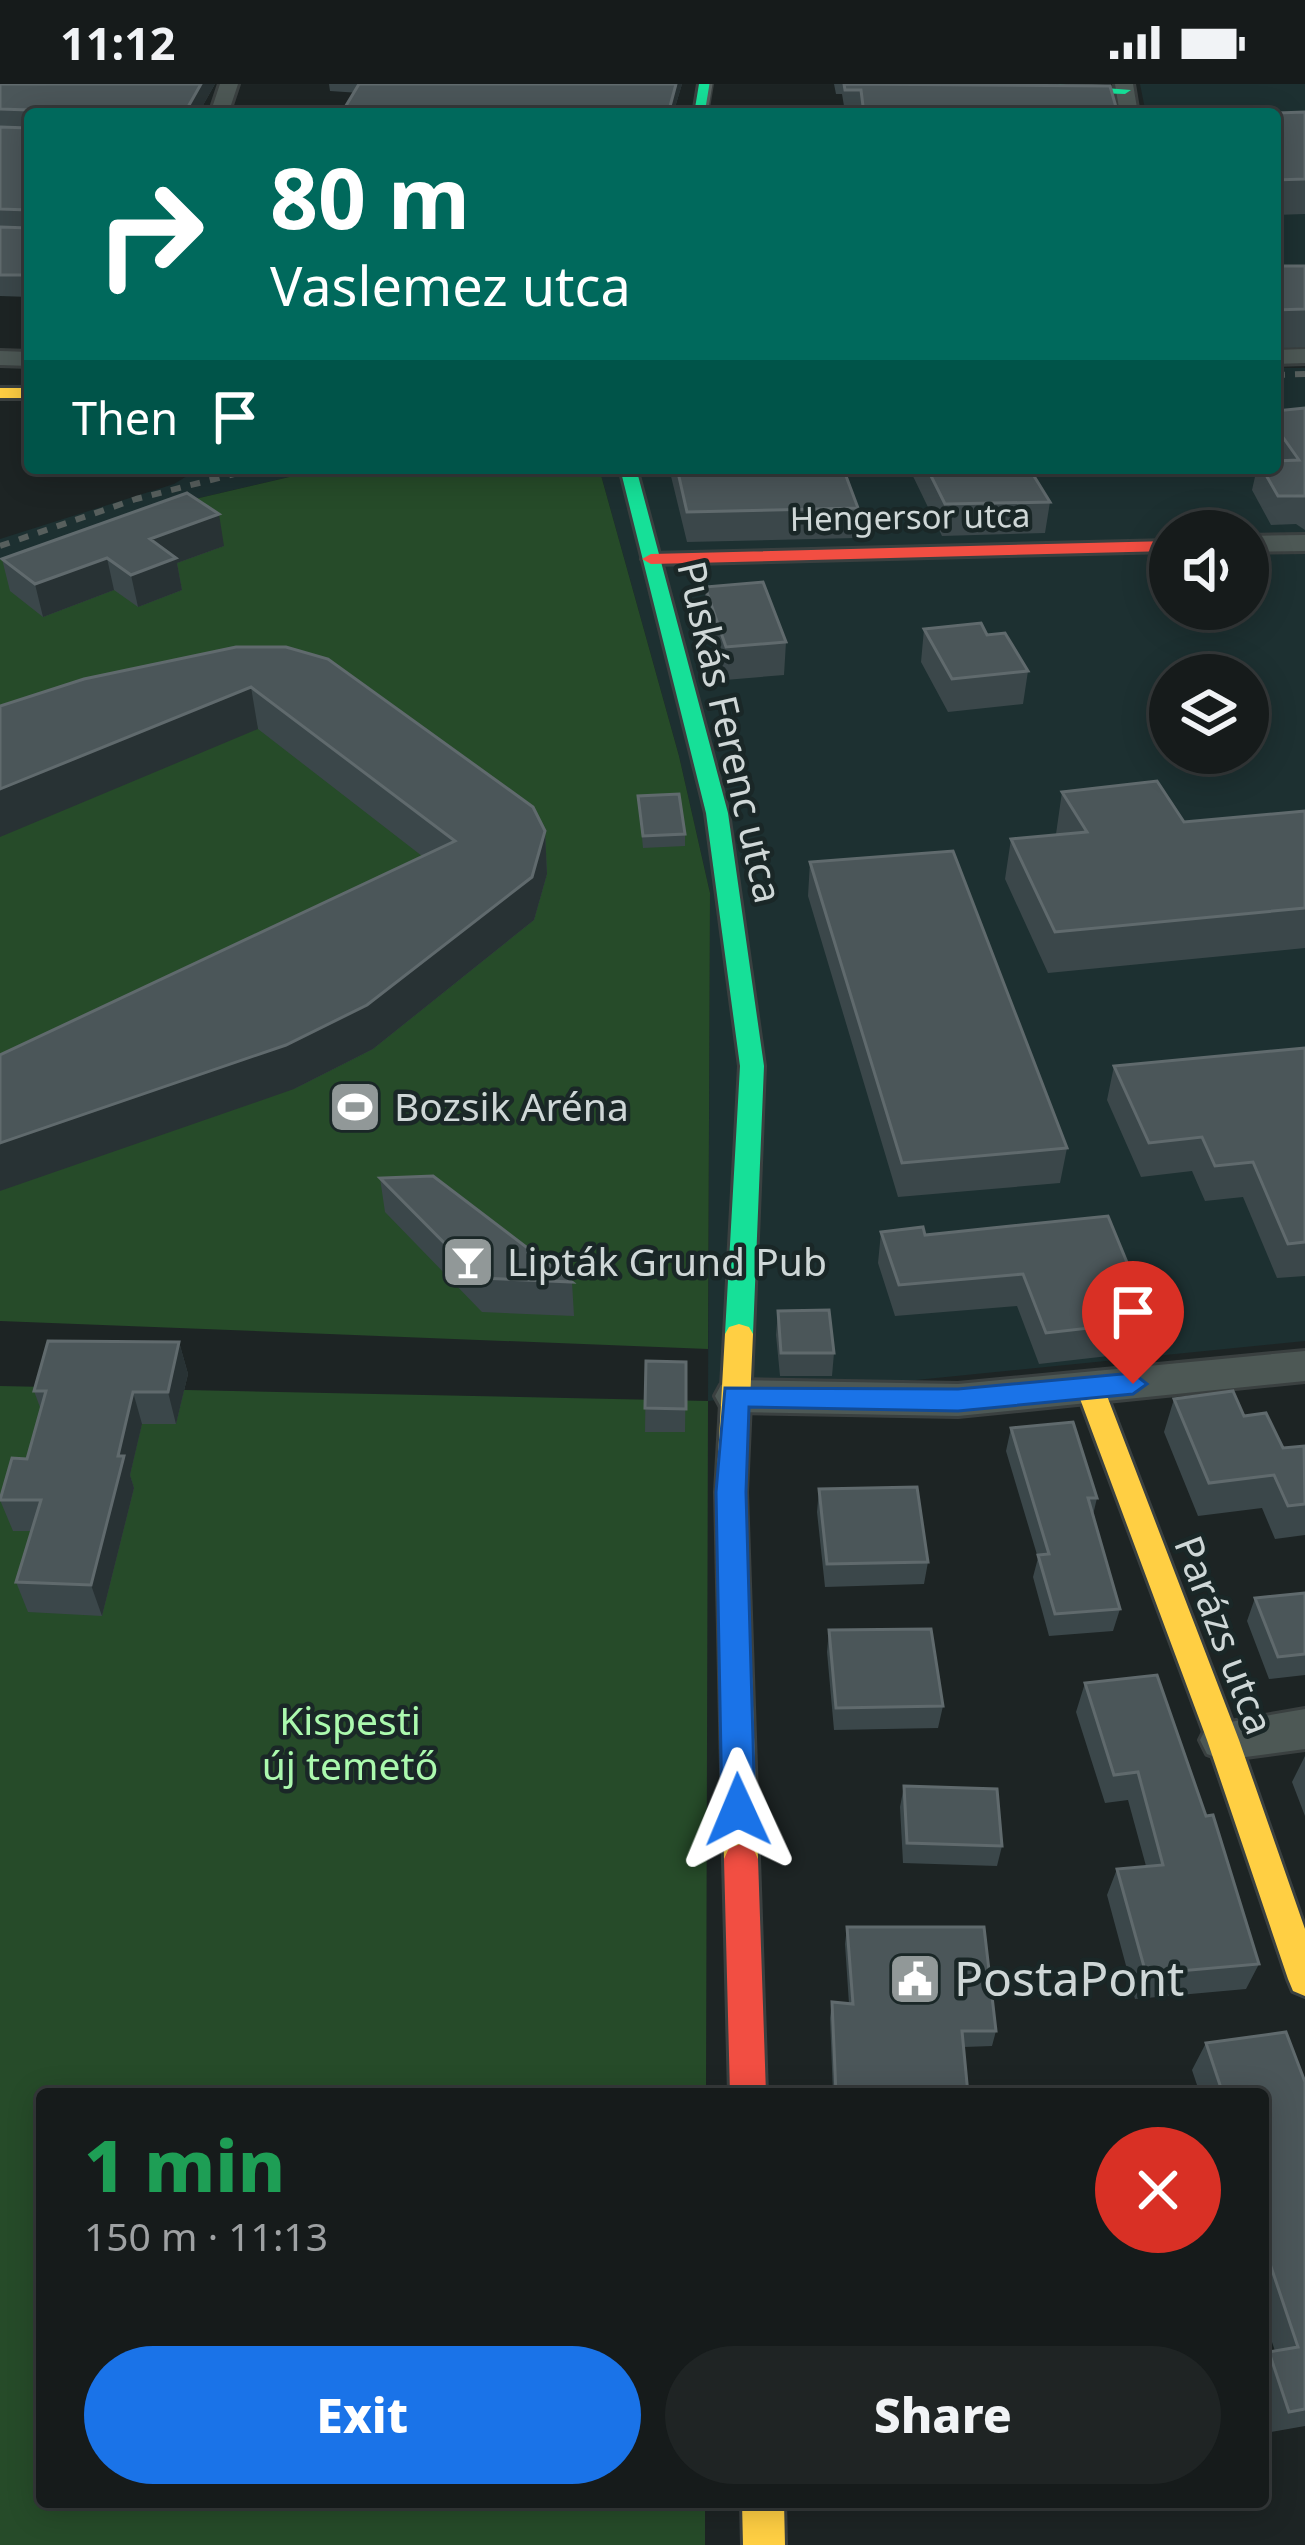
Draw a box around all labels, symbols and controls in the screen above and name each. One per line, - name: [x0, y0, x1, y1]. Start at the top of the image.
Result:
- text: 11:12: [60, 12, 176, 73]
- text: 80 m: [270, 139, 470, 254]
- icon: right: [72, 156, 228, 312]
- text: Vaslemez utca: [270, 248, 631, 322]
- icon: arrive: [202, 384, 268, 450]
- text: Then: [72, 387, 178, 448]
- street label: Hengersor utca: [789, 492, 1031, 541]
- map controls: [1149, 510, 1269, 774]
- button: sound: [1149, 510, 1269, 630]
- street label: Puskás Ferenc utca: [666, 556, 797, 908]
- button: layers: [1149, 654, 1269, 774]
- sports icon: Bozsik Aréna: [327, 1079, 383, 1135]
- place label: Bozsik Aréna: [394, 1079, 629, 1132]
- bar icon: Lipták Grund Pub: [440, 1234, 496, 1290]
- place label: Lipták Grund Pub: [507, 1234, 827, 1287]
- pin: [1082, 1261, 1184, 1384]
- icon: arrive: [1100, 1279, 1166, 1345]
- street label: Parázs utca: [1163, 1528, 1288, 1741]
- park label: Kispesti új temető: [262, 1693, 438, 1791]
- position arrow: [675, 1747, 801, 1873]
- place label: PostaPont: [954, 1945, 1184, 2010]
- public building icon: PostaPont: [887, 1951, 943, 2007]
- text: 1 min: [84, 2115, 285, 2213]
- button: close: [1095, 2127, 1221, 2253]
- text: 150 m · 11:13: [84, 2209, 328, 2262]
- button: Exit: [84, 2346, 641, 2484]
- button: Share: [665, 2346, 1221, 2484]

